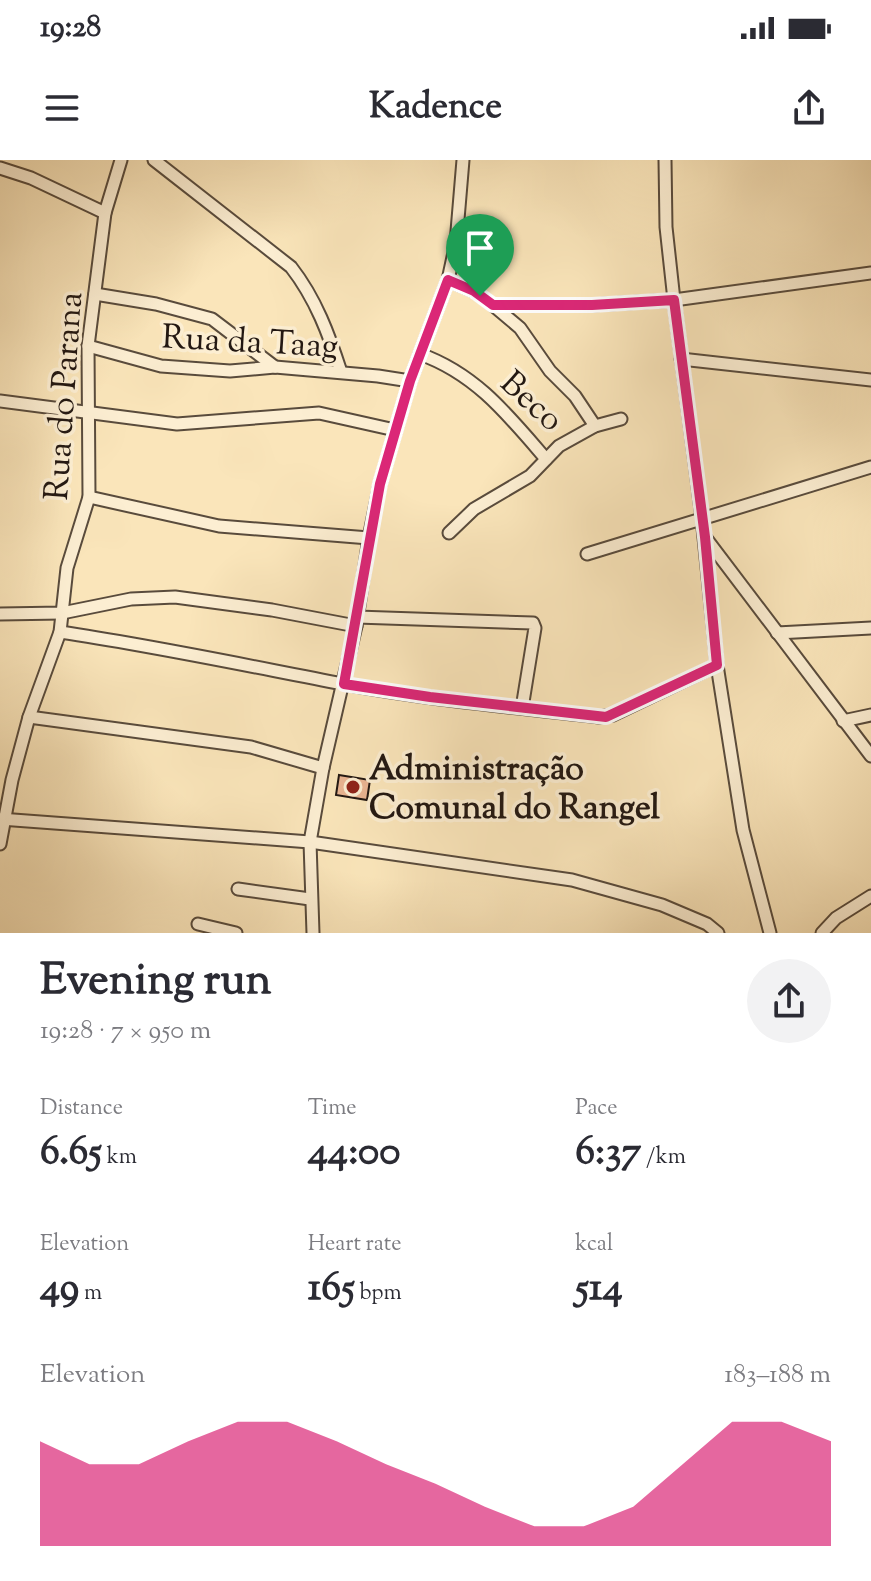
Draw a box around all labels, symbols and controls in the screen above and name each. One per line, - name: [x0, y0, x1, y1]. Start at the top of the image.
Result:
- text: 19:28: [40, 7, 101, 50]
- text: Kadence: [369, 82, 502, 134]
- icon: menu: [40, 86, 84, 130]
- icon: share: [787, 86, 831, 130]
- pin: [446, 214, 514, 296]
- icon: arrive: [458, 226, 502, 270]
- street label: Rua do Parana: [34, 290, 97, 502]
- street label: Rua da Taag: [160, 314, 339, 373]
- street label: Beco: [488, 361, 574, 445]
- place label: Administração Comunal do Rangel: [369, 746, 661, 834]
- marker: Administração Comunal do Rangel: [344, 778, 362, 796]
- text: Evening run: [40, 951, 272, 1014]
- button: share: [747, 959, 831, 1043]
- text: 19:28 · 7 × 950 m: [40, 1013, 211, 1050]
- text: Distance: [40, 1093, 123, 1125]
- text: Time: [308, 1093, 357, 1125]
- text: Pace: [575, 1093, 617, 1125]
- text: 6.65: [40, 1125, 102, 1182]
- text: 44:00: [308, 1125, 400, 1182]
- text: 6:37: [575, 1125, 641, 1182]
- text: km: [102, 1142, 137, 1174]
- text: /km: [641, 1142, 686, 1174]
- text: Elevation: [40, 1229, 129, 1261]
- text: Heart rate: [308, 1229, 402, 1261]
- text: kcal: [575, 1229, 613, 1261]
- text: 49: [40, 1261, 79, 1318]
- text: 165: [308, 1261, 355, 1318]
- text: 514: [575, 1261, 623, 1318]
- text: m: [79, 1278, 102, 1310]
- text: bpm: [355, 1278, 402, 1310]
- text: Elevation: [40, 1357, 145, 1394]
- text: 183–188 m: [724, 1357, 831, 1394]

